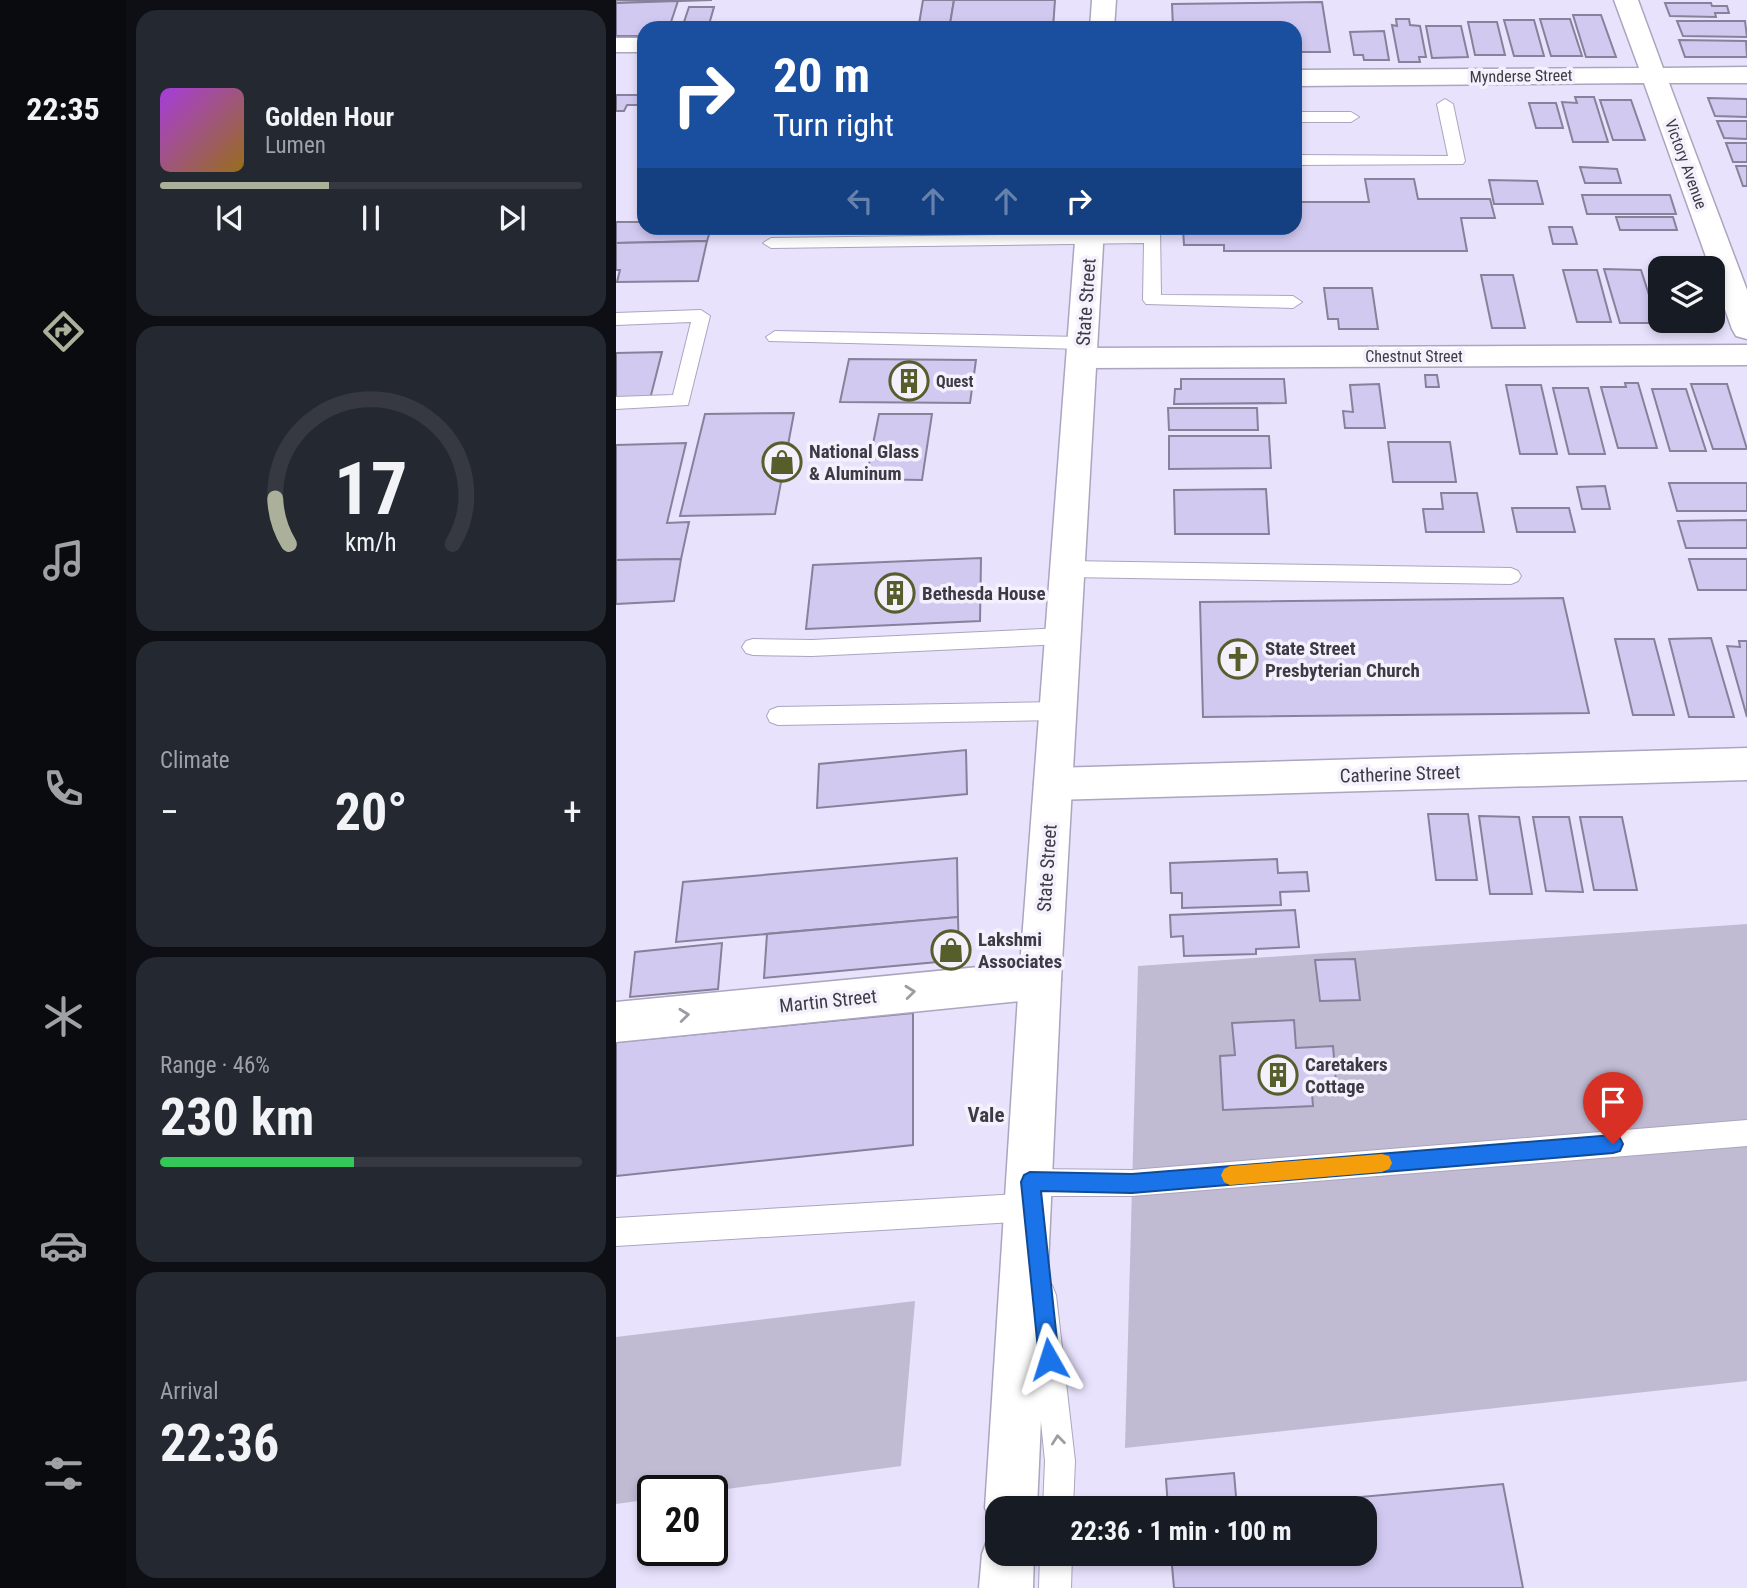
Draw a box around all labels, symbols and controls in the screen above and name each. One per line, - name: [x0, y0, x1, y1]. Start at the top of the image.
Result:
- text: 20 m: [773, 47, 870, 104]
- icon: right: [658, 49, 749, 140]
- street label: Mynderse Street: [1469, 66, 1573, 86]
- text: 22:35: [26, 90, 100, 128]
- text: Golden Hour: [265, 102, 394, 132]
- text: Turn right: [773, 106, 894, 144]
- street label: Victory Avenue: [1661, 117, 1711, 211]
- text: Lumen: [265, 132, 326, 159]
- icon: left: [841, 182, 879, 220]
- icon: ahead: [914, 182, 952, 220]
- icon: ahead: [987, 182, 1025, 220]
- icon: right: [1060, 182, 1098, 220]
- icon: previous: [211, 199, 249, 237]
- icon: pause: [352, 199, 390, 237]
- icon: next: [493, 199, 531, 237]
- map controls: [1648, 256, 1725, 333]
- button: layers: [1648, 256, 1725, 333]
- street label: State Street: [1071, 257, 1101, 347]
- icon: directions: [39, 307, 88, 356]
- street label: Chestnut Street: [1365, 347, 1463, 366]
- building icon: Quest: [888, 360, 930, 402]
- place label: Quest: [936, 372, 973, 391]
- place label: National Glass & Aluminum: [809, 440, 919, 485]
- shop icon: National Glass & Aluminum: [761, 441, 803, 483]
- text: 17: [334, 447, 408, 533]
- text: km/h: [345, 528, 397, 557]
- icon: music: [39, 536, 88, 585]
- building icon: Bethesda House: [874, 572, 916, 614]
- place label: Bethesda House: [922, 582, 1046, 605]
- place label: State Street Presbyterian Church: [1265, 637, 1420, 682]
- church icon: State Street Presbyterian Church: [1217, 638, 1259, 680]
- text: Climate: [160, 747, 230, 774]
- street label: Catherine Street: [1339, 760, 1461, 788]
- icon: phone: [39, 764, 88, 813]
- text: 20°: [335, 782, 407, 843]
- text: −: [160, 790, 179, 834]
- text: +: [563, 790, 582, 834]
- street label: State Street: [1032, 823, 1062, 913]
- place label: Lakshmi Associates: [978, 928, 1062, 973]
- shop icon: Lakshmi Associates: [930, 929, 972, 971]
- street label: Martin Street: [778, 984, 878, 1018]
- one-way arrow: [904, 985, 916, 1000]
- icon: climate: [39, 992, 88, 1041]
- one-way arrow: [679, 1008, 690, 1023]
- text: Range · 46%: [160, 1052, 270, 1079]
- place label: Caretakers Cottage: [1305, 1053, 1388, 1098]
- building icon: Caretakers Cottage: [1257, 1054, 1299, 1096]
- pin: [1583, 1072, 1643, 1144]
- icon: arrive: [1594, 1083, 1632, 1121]
- text: 230 km: [160, 1087, 314, 1148]
- district label: Vale: [968, 1103, 1004, 1127]
- icon: car: [39, 1221, 88, 1270]
- position arrow: [1012, 1322, 1086, 1396]
- text: Arrival: [160, 1378, 219, 1405]
- text: 22:36: [160, 1413, 279, 1474]
- one-way arrow: [1051, 1435, 1066, 1446]
- icon: filters: [39, 1449, 88, 1498]
- speed limit sign: 20: [637, 1475, 728, 1566]
- text: 22:36 · 1 min · 100 m: [1071, 1516, 1291, 1546]

